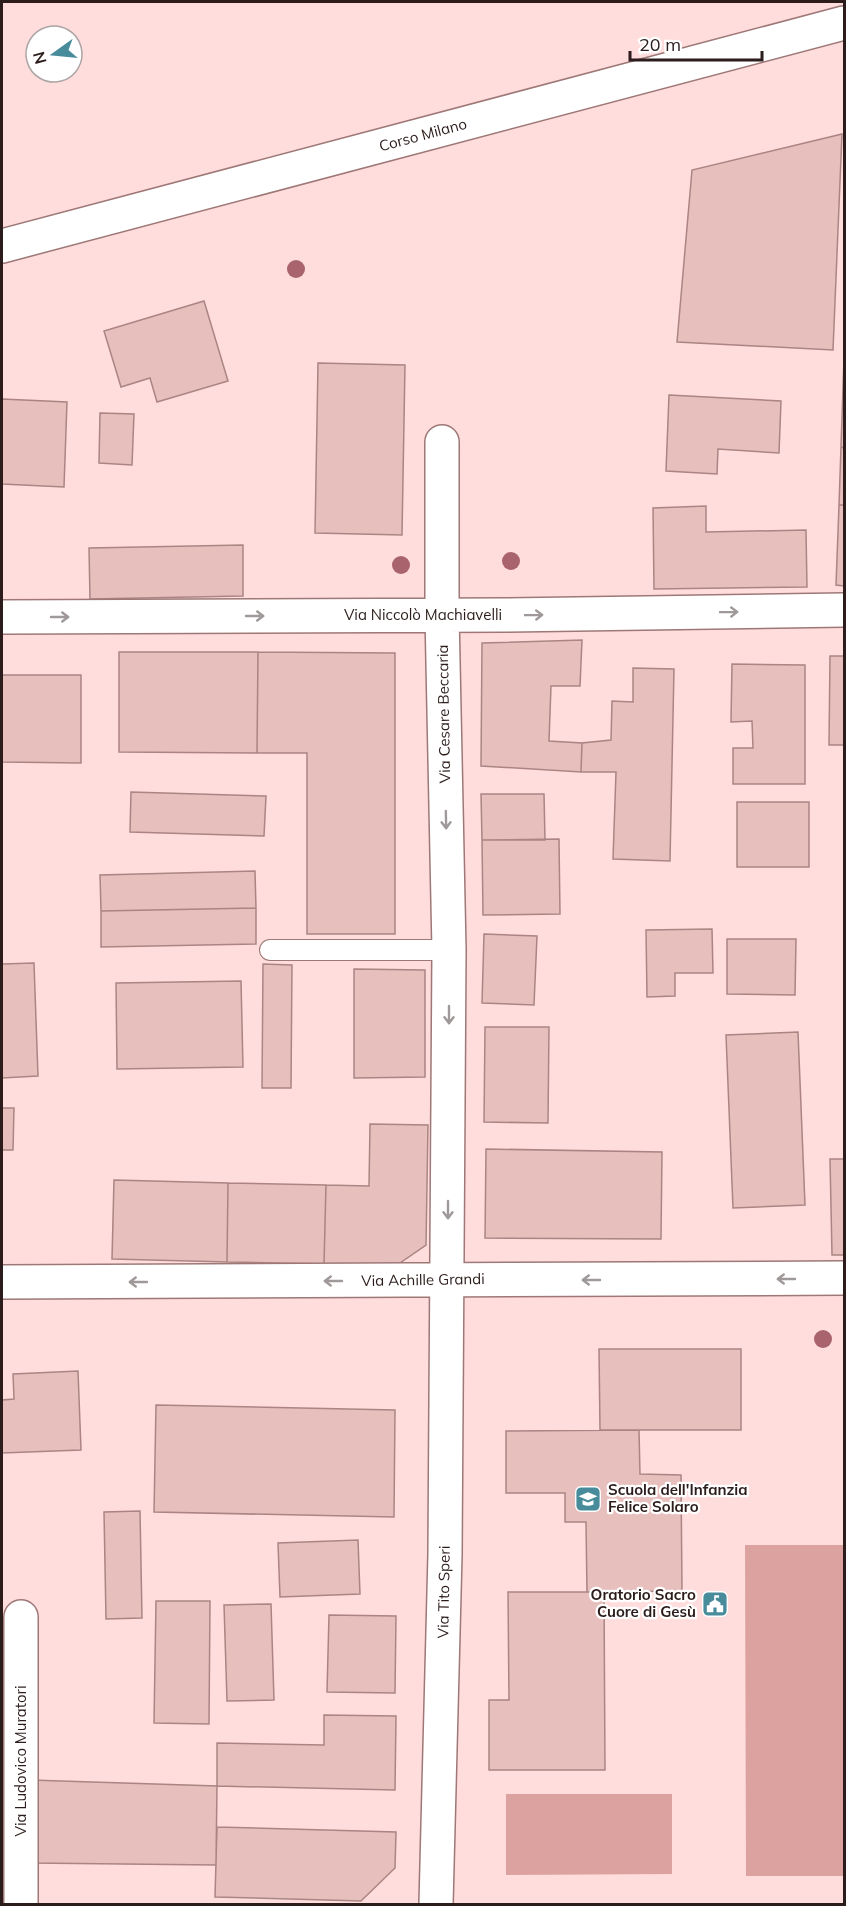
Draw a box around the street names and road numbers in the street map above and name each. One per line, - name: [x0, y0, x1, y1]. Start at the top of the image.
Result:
- street label: Corso Milano: [377, 114, 469, 155]
- street label: Via Niccolò Machiavelli: [344, 605, 502, 624]
- street label: Via Cesare Beccaria: [433, 644, 454, 784]
- street label: Via Achille Grandi: [361, 1269, 485, 1290]
- street label: Via Tito Speri: [433, 1545, 454, 1639]
- street label: Via Ludovico Muratori: [11, 1685, 30, 1837]

